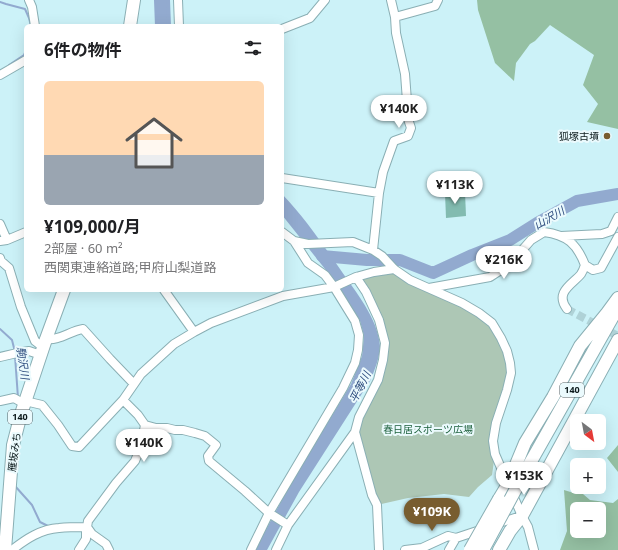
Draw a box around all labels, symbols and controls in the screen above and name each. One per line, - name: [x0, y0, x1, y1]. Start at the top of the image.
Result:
- icon: filters: [242, 37, 264, 59]
- text: 6件の物件: [44, 38, 122, 61]
- pin: ¥140K: [371, 95, 427, 129]
- text: ¥140K: [380, 99, 418, 117]
- icon: home: [118, 107, 190, 179]
- place label: 狐塚古墳: [559, 129, 599, 143]
- marker: 狐塚古墳: [602, 131, 612, 141]
- pin: ¥113K: [427, 171, 483, 205]
- text: ¥113K: [436, 175, 474, 193]
- water label: 山沢川: [531, 202, 568, 232]
- text: ¥109,000/月: [44, 215, 141, 238]
- text: 2部屋 · 60 m²: [44, 239, 123, 257]
- pin: ¥216K: [476, 246, 532, 280]
- text: ¥216K: [485, 250, 523, 268]
- text: 西関東連絡道路;甲府山梨道路: [44, 258, 216, 276]
- water label: 駒沢川: [14, 346, 33, 381]
- water label: 平等川: [345, 368, 374, 405]
- road number: 140: [560, 383, 584, 397]
- road number: 140: [8, 410, 32, 424]
- north arrow: [570, 414, 606, 450]
- map controls: [570, 414, 606, 538]
- park label: 春日居スポーツ広場: [383, 422, 473, 436]
- pin: ¥140K: [116, 429, 172, 463]
- street label: 雁坂みち: [4, 431, 24, 473]
- text: ¥140K: [125, 433, 163, 451]
- button: +: [570, 458, 606, 494]
- pin: ¥153K: [496, 462, 552, 496]
- text: ¥153K: [505, 466, 543, 484]
- pin: ¥109K: [404, 498, 460, 532]
- text: ¥109K: [413, 502, 451, 520]
- button: −: [570, 502, 606, 538]

